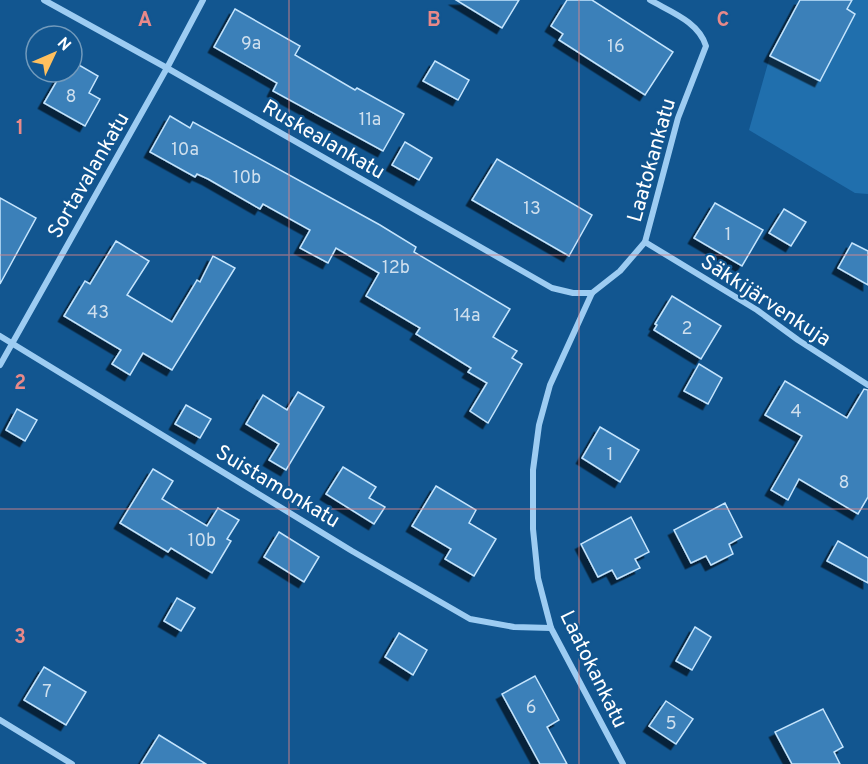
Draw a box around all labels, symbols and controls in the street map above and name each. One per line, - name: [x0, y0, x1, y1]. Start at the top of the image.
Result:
- text: A: [138, 8, 152, 34]
- text: B: [427, 8, 441, 34]
- text: C: [717, 8, 729, 34]
- north arrow: [24, 24, 84, 84]
- house number: 9a: [241, 33, 261, 56]
- text: N: [52, 34, 75, 56]
- house number: 16: [607, 36, 625, 59]
- house number: 8: [66, 86, 77, 109]
- street label: Ruskealankatu: [257, 94, 389, 186]
- street label: Laatokankatu: [622, 95, 683, 225]
- street label: Sortavalankatu: [42, 108, 136, 244]
- house number: 11a: [359, 109, 381, 132]
- text: 1: [16, 116, 24, 142]
- house number: 10a: [171, 139, 199, 162]
- house number: 10b: [233, 167, 261, 190]
- house number: 13: [523, 198, 541, 221]
- house number: 1: [725, 224, 731, 247]
- street label: Säkkijärvenkuja: [695, 249, 836, 354]
- house number: 12b: [382, 257, 410, 280]
- house number: 43: [87, 302, 109, 325]
- house number: 14a: [453, 305, 481, 328]
- house number: 2: [681, 318, 693, 341]
- text: 2: [14, 371, 26, 397]
- house number: 4: [790, 401, 802, 424]
- street label: Suistamonkatu: [210, 440, 344, 535]
- house number: 1: [607, 444, 613, 467]
- house number: 8: [839, 472, 850, 495]
- house number: 10b: [188, 530, 216, 553]
- street label: Laatokankatu: [553, 606, 633, 733]
- text: 3: [14, 625, 26, 651]
- house number: 7: [42, 681, 52, 704]
- house number: 6: [526, 697, 536, 720]
- house number: 5: [665, 713, 677, 736]

